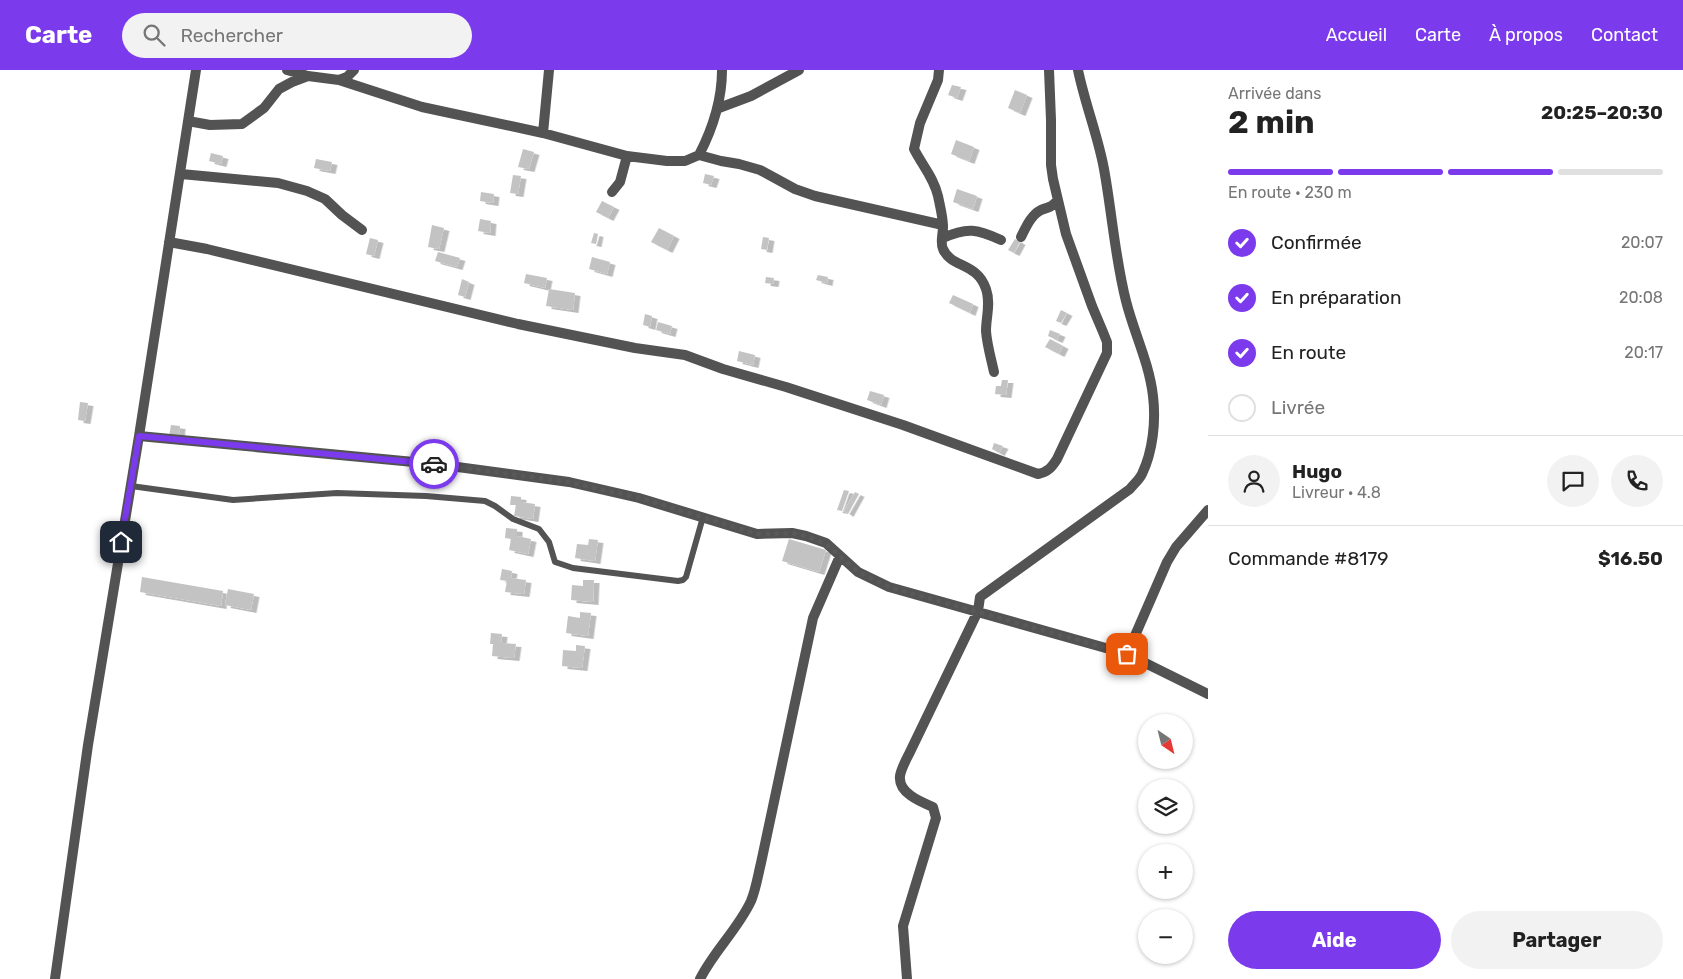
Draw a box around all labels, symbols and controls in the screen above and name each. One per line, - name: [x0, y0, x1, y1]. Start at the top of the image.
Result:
- search box: [122, 13, 472, 58]
- text: Carte: [25, 21, 92, 49]
- icon: search: [140, 21, 168, 49]
- text: Rechercher: [180, 24, 283, 47]
- text: Accueil: [1326, 24, 1387, 46]
- text: Carte: [1415, 24, 1461, 46]
- text: À propos: [1489, 24, 1563, 46]
- text: Contact: [1591, 24, 1658, 46]
- text: Arrivée dans: [1228, 84, 1321, 103]
- text: 20:25–20:30: [1541, 101, 1663, 124]
- text: 2 min: [1228, 103, 1315, 141]
- text: En route · 230 m: [1228, 183, 1352, 202]
- icon: check: [1228, 229, 1256, 257]
- text: Confirmée: [1271, 231, 1362, 254]
- text: 20:07: [1621, 233, 1663, 252]
- icon: check: [1228, 284, 1256, 312]
- text: En préparation: [1271, 286, 1401, 309]
- text: 20:08: [1619, 288, 1663, 307]
- icon: check: [1228, 339, 1256, 367]
- text: En route: [1271, 341, 1346, 364]
- text: 20:17: [1624, 343, 1663, 362]
- text: Livrée: [1271, 396, 1325, 419]
- courier: [409, 439, 459, 489]
- icon: car: [420, 450, 448, 478]
- button: person: [1228, 455, 1280, 507]
- button: chat: [1547, 455, 1599, 507]
- button: phone: [1611, 455, 1663, 507]
- text: Hugo: [1292, 460, 1342, 483]
- text: Livreur · 4.8: [1292, 483, 1381, 502]
- pin: [100, 521, 142, 563]
- icon: home: [107, 528, 135, 556]
- text: Commande #8179: [1228, 547, 1388, 570]
- text: $16.50: [1598, 547, 1663, 570]
- pin: [1106, 633, 1148, 675]
- icon: bag: [1113, 640, 1141, 668]
- north arrow: [1138, 714, 1192, 769]
- map controls: [1138, 714, 1193, 964]
- button: layers: [1138, 779, 1193, 834]
- button: +: [1138, 844, 1193, 899]
- button: −: [1138, 909, 1193, 964]
- button: Aide: [1228, 911, 1441, 969]
- button: Partager: [1451, 911, 1663, 969]

